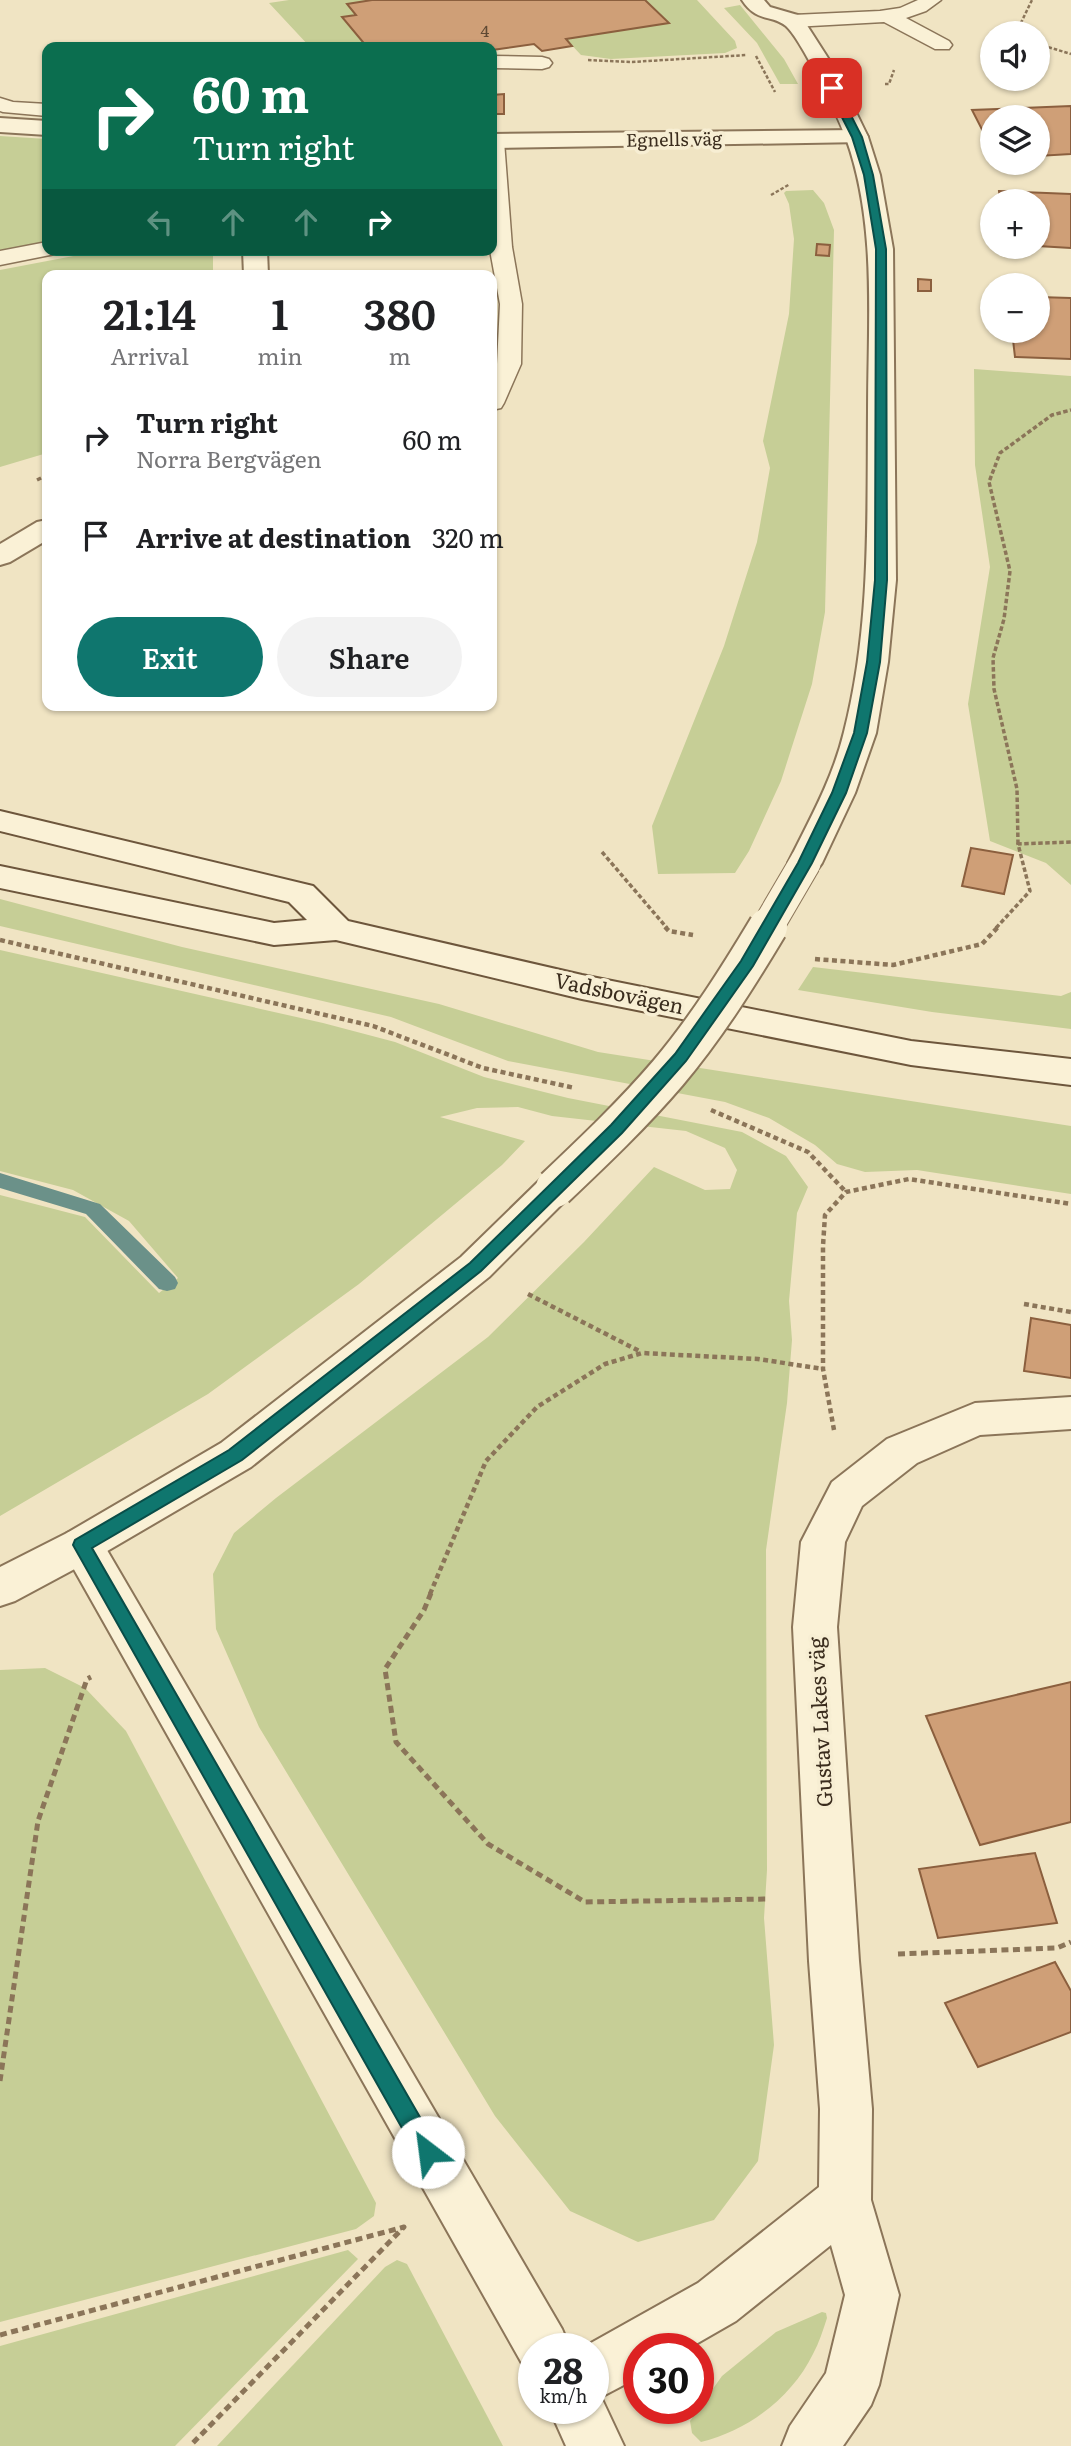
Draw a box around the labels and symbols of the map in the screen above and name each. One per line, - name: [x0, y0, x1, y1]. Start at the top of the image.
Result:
- house number: 4: [481, 18, 490, 42]
- pin: [802, 58, 862, 118]
- street label: Egnells väg: [626, 124, 723, 153]
- street label: Vadsbovägen: [552, 963, 687, 1020]
- street label: Gustav Lakes väg: [799, 1636, 838, 1808]
- position arrow: [391, 2115, 465, 2189]
- speed limit sign: 30: [623, 2333, 714, 2424]

